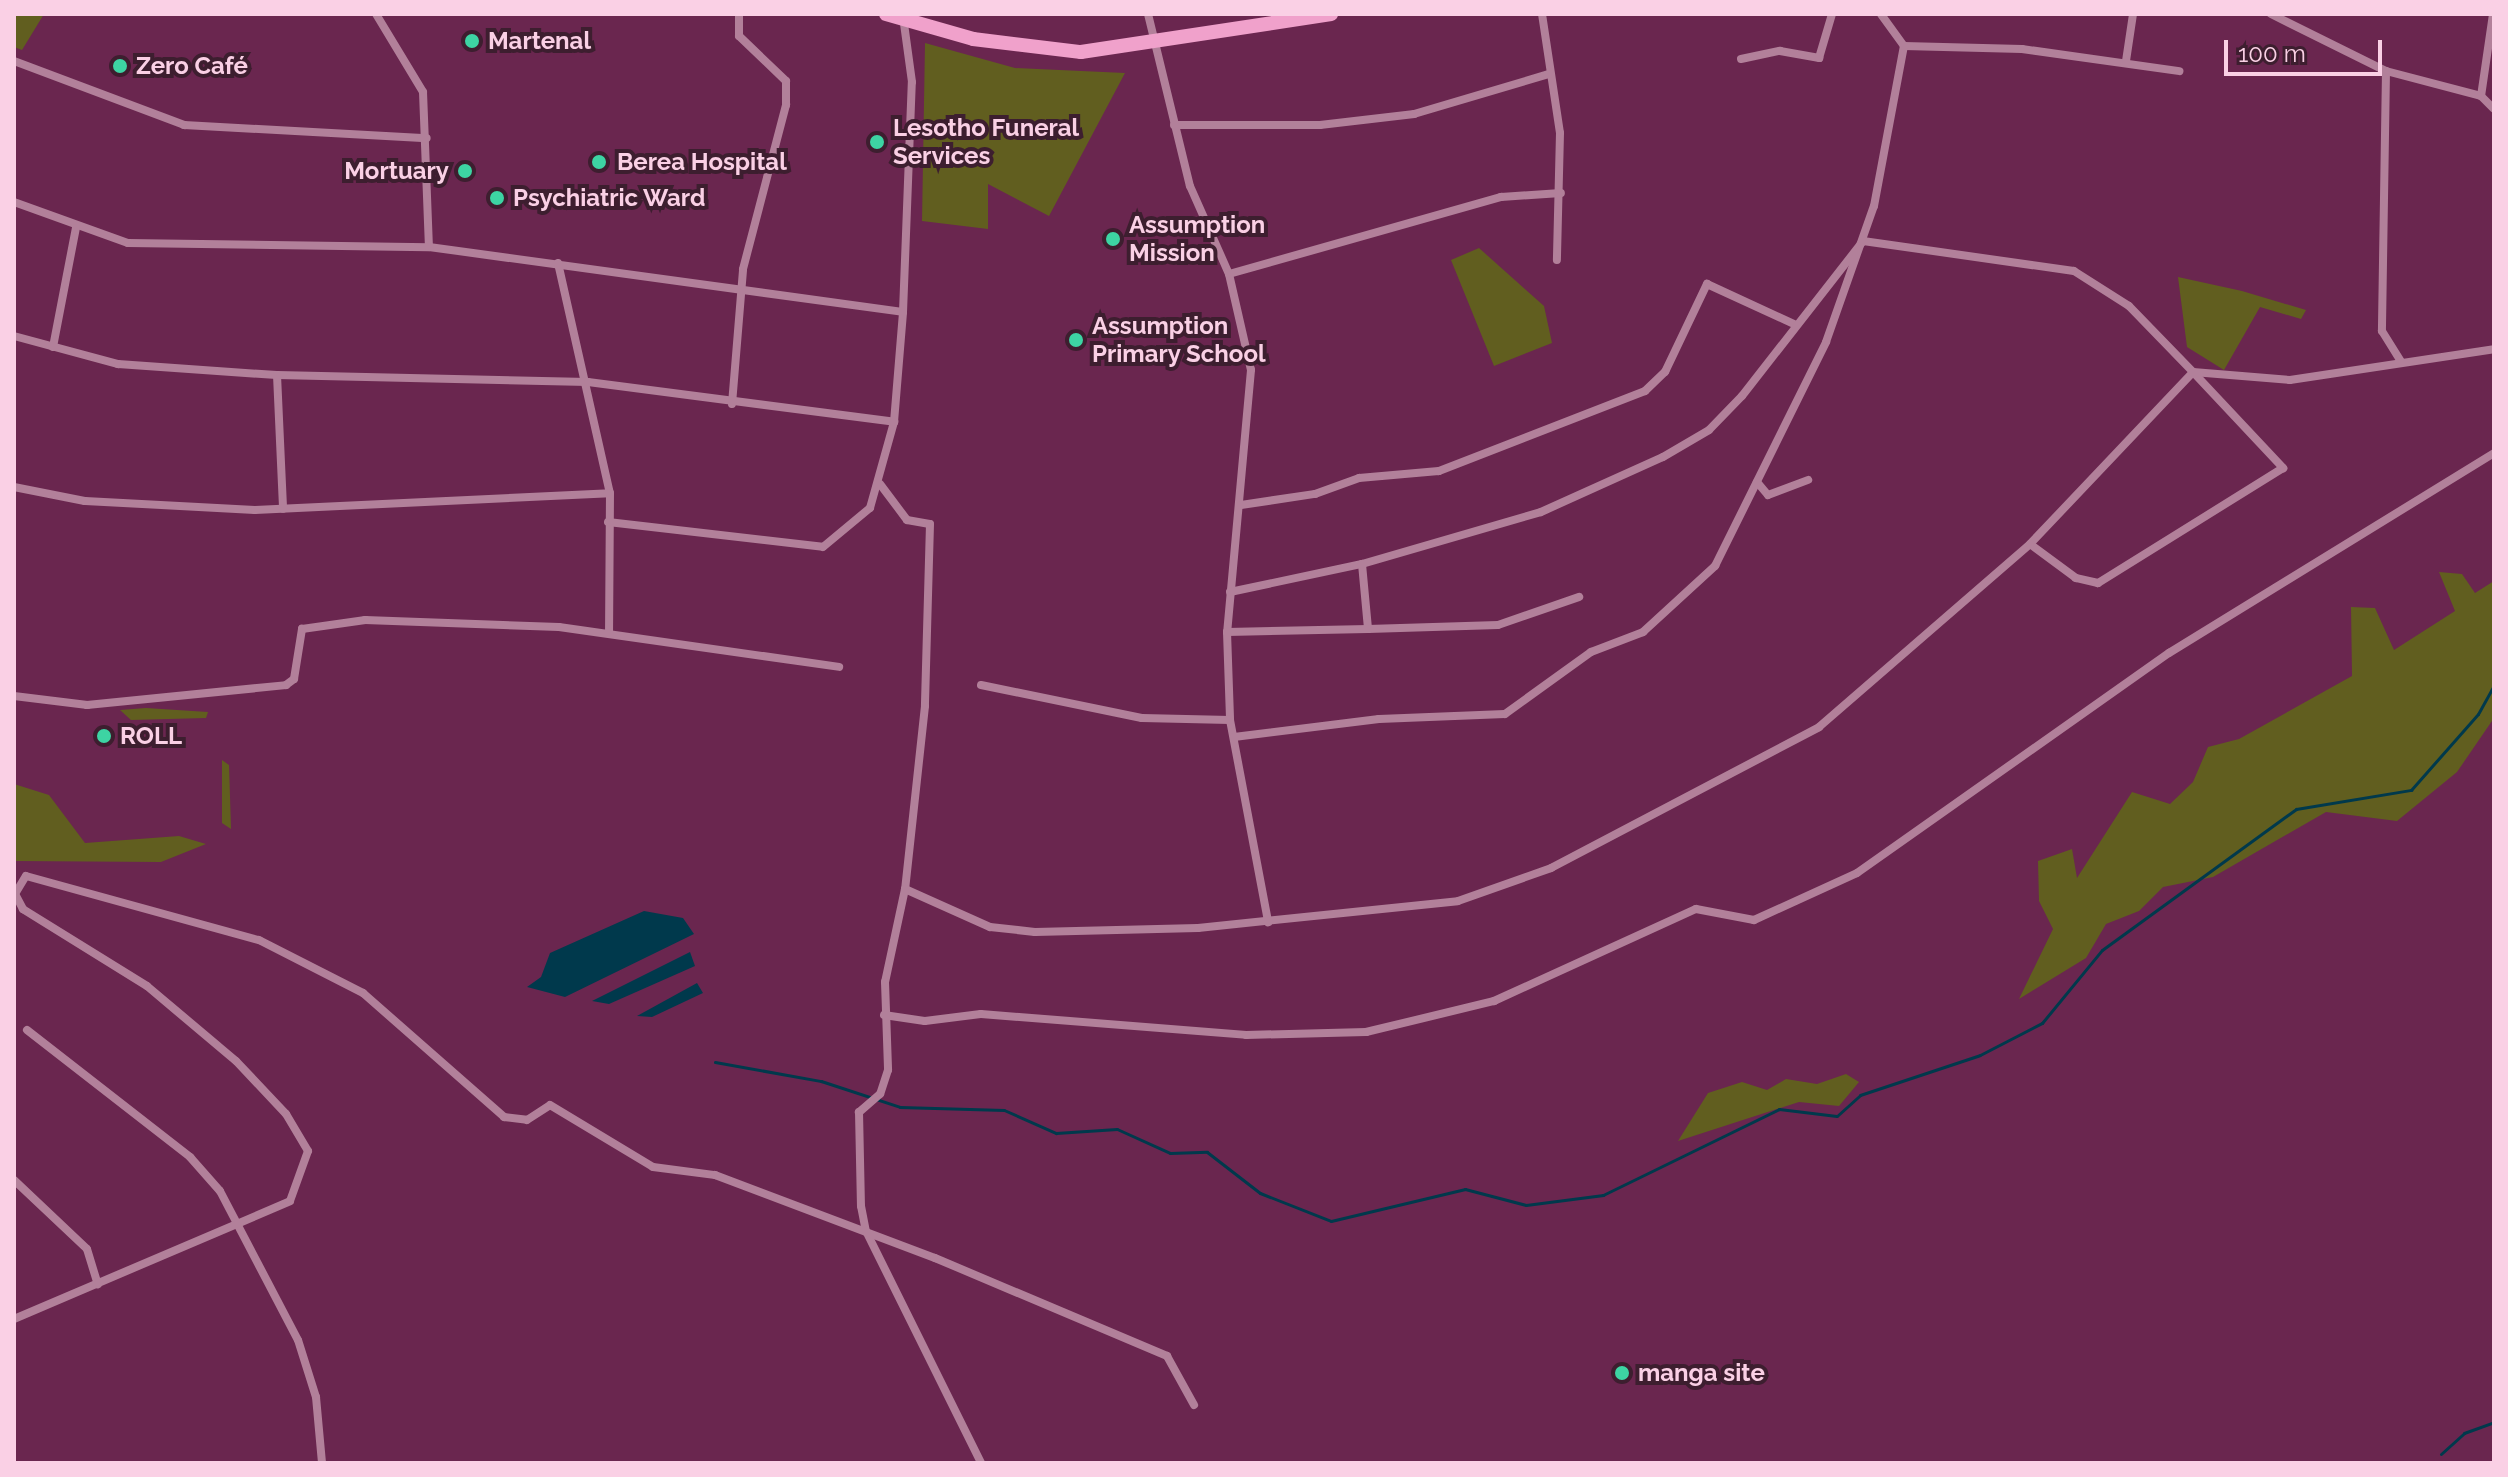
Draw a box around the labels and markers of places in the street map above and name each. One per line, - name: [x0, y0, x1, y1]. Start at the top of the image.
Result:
- place label: Martenal: [488, 27, 591, 55]
- marker: Martenal: [463, 32, 481, 50]
- place label: Zero Café: [136, 52, 248, 80]
- marker: Zero Café: [111, 57, 129, 75]
- place label: Lesotho Funeral Services: [893, 114, 1079, 170]
- marker: Lesotho Funeral Services: [868, 133, 886, 151]
- place label: Berea Hospital: [617, 148, 787, 176]
- marker: Berea Hospital: [588, 151, 610, 173]
- place label: Mortuary: [344, 157, 449, 185]
- marker: Mortuary: [456, 162, 474, 180]
- place label: Psychiatric Ward: [513, 184, 706, 212]
- marker: Psychiatric Ward: [488, 189, 506, 207]
- place label: Assumption Mission: [1129, 211, 1265, 267]
- marker: Assumption Mission: [1104, 230, 1122, 248]
- place label: Assumption Primary School: [1092, 312, 1266, 368]
- marker: Assumption Primary School: [1067, 331, 1085, 349]
- place label: ROLL: [120, 722, 182, 750]
- marker: ROLL: [95, 727, 113, 745]
- place label: manga site: [1638, 1359, 1765, 1387]
- marker: manga site: [1613, 1364, 1631, 1382]

